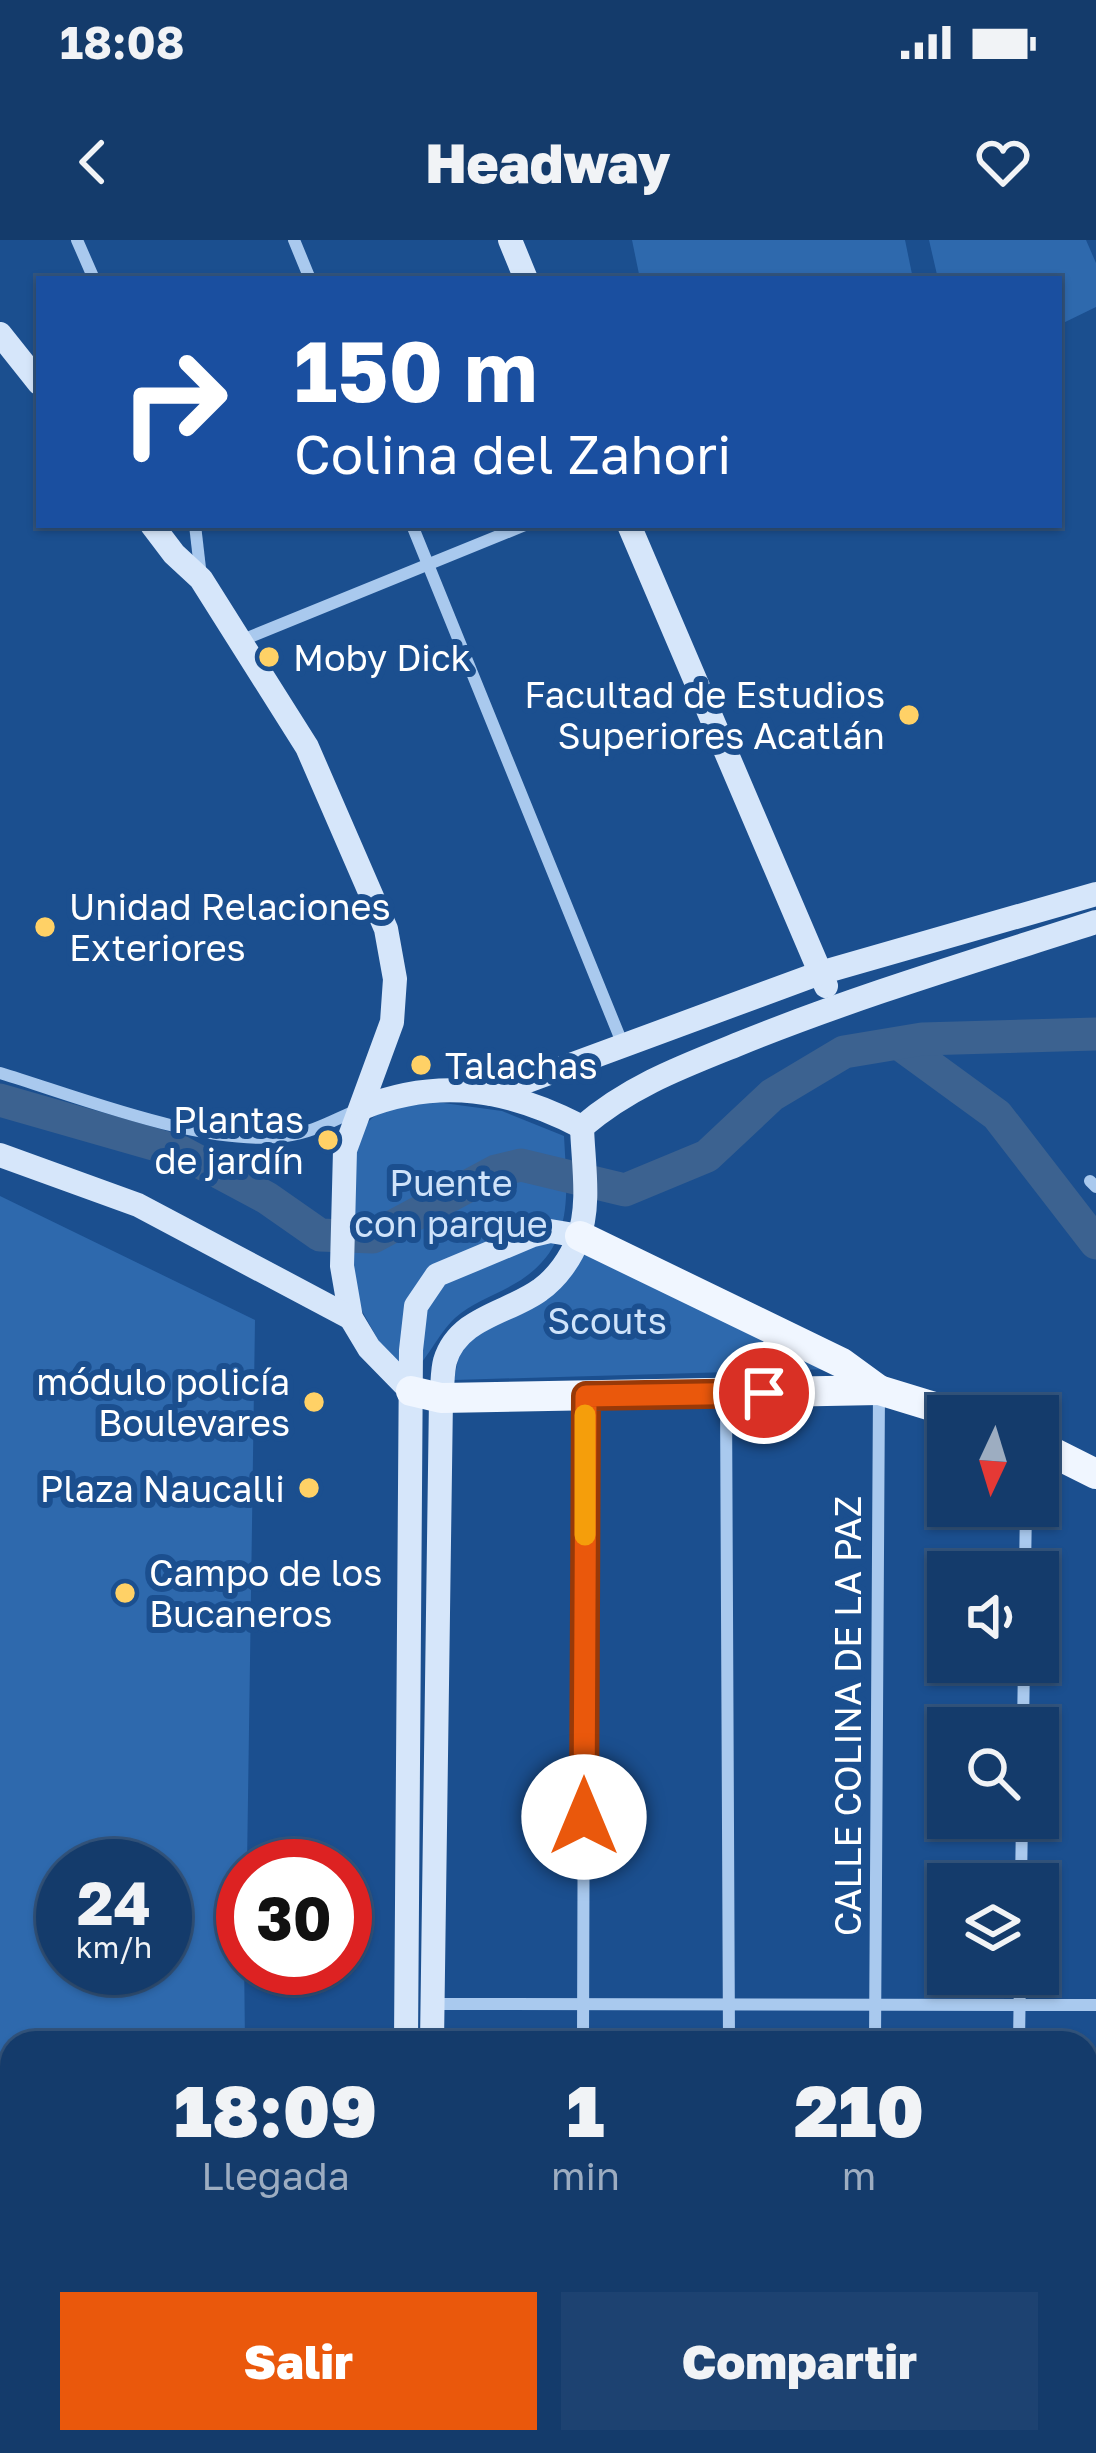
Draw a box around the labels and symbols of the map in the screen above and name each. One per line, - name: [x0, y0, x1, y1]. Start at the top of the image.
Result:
- place label: Moby Dick: [293, 636, 471, 679]
- marker: Moby Dick: [256, 644, 282, 670]
- place label: Facultad de Estudios Superiores Acatlán: [524, 673, 885, 757]
- marker: Facultad de Estudios Superiores Acatlán: [896, 702, 922, 728]
- place label: Unidad Relaciones Exteriores: [69, 885, 391, 969]
- marker: Unidad Relaciones Exteriores: [32, 914, 58, 940]
- place label: Talachas: [445, 1044, 597, 1087]
- marker: Talachas: [408, 1052, 434, 1078]
- place label: Plantas de jardín: [154, 1098, 304, 1182]
- marker: Plantas de jardín: [315, 1127, 341, 1153]
- park label: Puente con parque: [354, 1161, 548, 1245]
- park label: Scouts: [547, 1299, 667, 1342]
- pin: [713, 1342, 815, 1444]
- place label: módulo policía Boulevares: [36, 1360, 290, 1444]
- marker: módulo policía Boulevares: [301, 1389, 327, 1415]
- north arrow: [927, 1395, 1059, 1527]
- place label: Plaza Naucalli: [40, 1467, 285, 1510]
- marker: Plaza Naucalli: [296, 1475, 322, 1501]
- street label: CALLE COLINA DE LA PAZ: [826, 1496, 869, 1936]
- place label: Campo de los Bucaneros: [149, 1551, 382, 1635]
- marker: Campo de los Bucaneros: [112, 1580, 138, 1606]
- position arrow: [521, 1754, 647, 1880]
- speed limit sign: 30: [216, 1839, 372, 1995]

